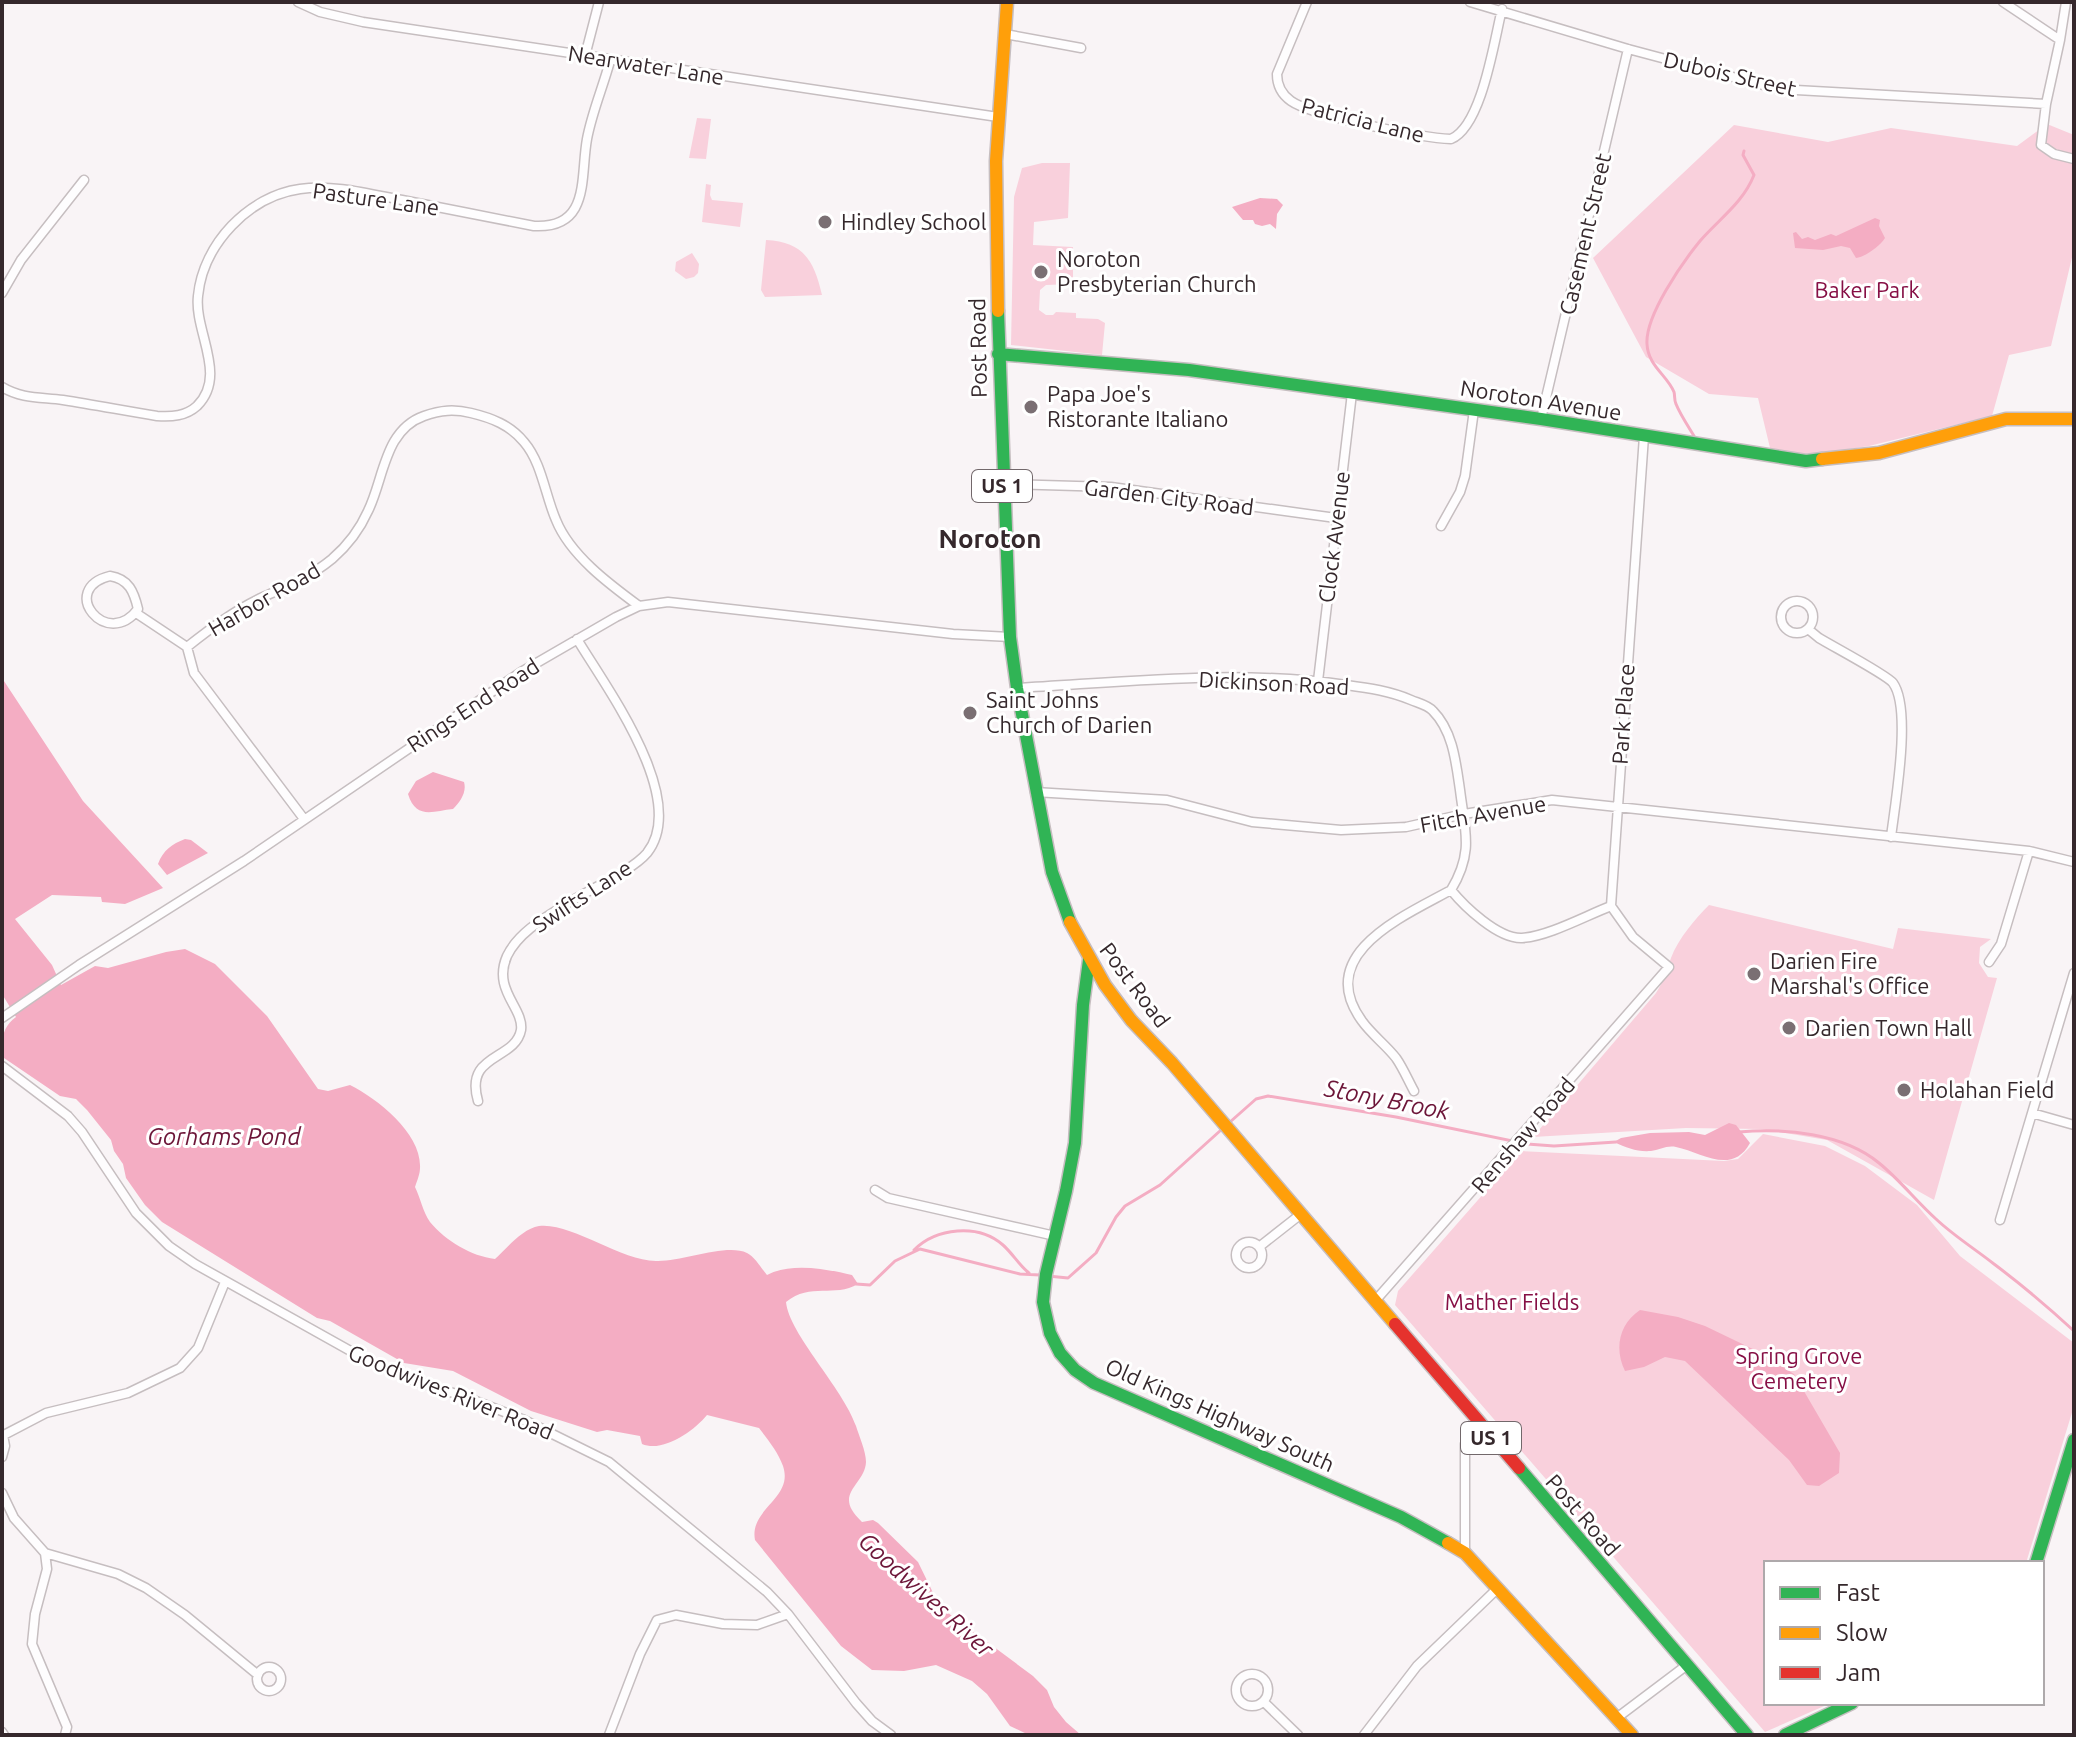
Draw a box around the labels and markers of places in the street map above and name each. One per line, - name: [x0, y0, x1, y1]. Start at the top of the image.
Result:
- place label: Hindley School: [841, 209, 987, 234]
- marker: Hindley School: [816, 213, 834, 231]
- place label: Noroton Presbyterian Church: [1057, 246, 1257, 296]
- marker: Noroton Presbyterian Church: [1032, 263, 1050, 281]
- place label: Papa Joe's Ristorante Italiano: [1047, 381, 1228, 431]
- marker: Papa Joe's Ristorante Italiano: [1022, 398, 1040, 416]
- place label: Saint Johns Church of Darien: [986, 687, 1152, 737]
- marker: Saint Johns Church of Darien: [961, 704, 979, 722]
- place label: Darien Fire Marshal's Office: [1770, 948, 1929, 998]
- marker: Darien Fire Marshal's Office: [1745, 965, 1763, 983]
- place label: Darien Town Hall: [1805, 1015, 1972, 1040]
- marker: Darien Town Hall: [1780, 1019, 1798, 1037]
- place label: Holahan Field: [1920, 1077, 2055, 1102]
- marker: Holahan Field: [1895, 1081, 1913, 1099]

